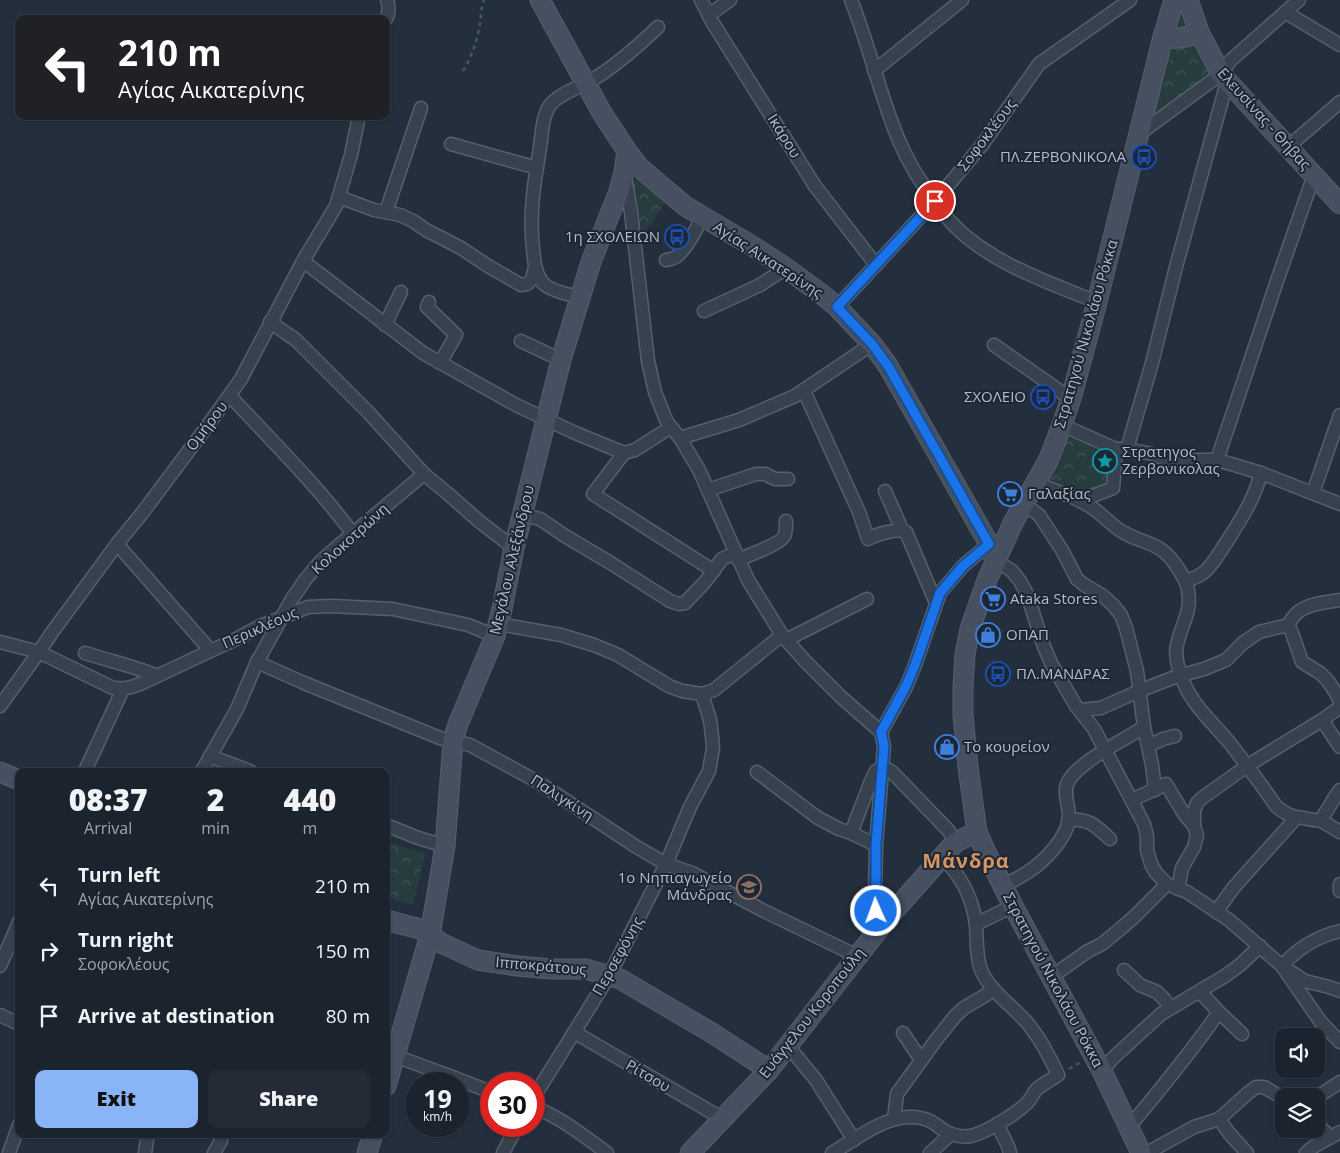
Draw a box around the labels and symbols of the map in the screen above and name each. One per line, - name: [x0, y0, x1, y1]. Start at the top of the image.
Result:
- street label: Ελευσίνας - Θήβας: [1214, 63, 1316, 174]
- street label: Σοφοκλέους: [952, 94, 1020, 175]
- street label: Ικάρου: [764, 110, 806, 161]
- bus stop icon: ΠΛ.ΖΕΡΒΟΝΙΚΟΛΑ: [1131, 144, 1157, 170]
- place label: ΠΛ.ΖΕΡΒΟΝΙΚΟΛΑ: [1000, 146, 1127, 166]
- pin: [914, 180, 956, 222]
- street label: Αγίας Αικατερίνης: [710, 216, 827, 302]
- bus stop icon: 1η ΣΧΟΛΕΙΩΝ: [664, 224, 690, 250]
- place label: 1η ΣΧΟΛΕΙΩΝ: [565, 226, 660, 246]
- street label: Στρατηγού Νικολάου Ρόκκα: [1049, 237, 1122, 430]
- bus stop icon: ΣΧΟΛΕΙΟ: [1030, 384, 1056, 410]
- place label: ΣΧΟΛΕΙΟ: [964, 386, 1026, 406]
- street label: Ομήρου: [181, 396, 231, 454]
- place label: Στρατηγος Ζερβονικολας: [1122, 441, 1220, 478]
- place icon: Στρατηγος Ζερβονικολας: [1092, 448, 1118, 474]
- supermarket icon: Γαλαξίας: [997, 481, 1023, 507]
- street label: Μεγάλου Αλεξάνδρου: [484, 483, 538, 636]
- place label: Γαλαξίας: [1028, 483, 1091, 503]
- street label: Κολοκοτρώνη: [307, 498, 392, 578]
- supermarket icon: Ataka Stores: [980, 586, 1006, 612]
- place label: Ataka Stores: [1010, 588, 1098, 608]
- street label: Περικλέους: [219, 602, 301, 653]
- shop icon: ΟΠΑΠ: [975, 622, 1001, 648]
- place label: ΟΠΑΠ: [1006, 624, 1049, 644]
- bus stop icon: ΠΛ.ΜΑΝΔΡΑΣ: [985, 661, 1011, 687]
- place label: ΠΛ.ΜΑΝΔΡΑΣ: [1016, 663, 1110, 683]
- shop icon: Το κουρείον: [934, 734, 960, 760]
- place label: Το κουρείον: [964, 736, 1050, 756]
- street label: Παλιγκίνη: [527, 769, 598, 825]
- district label: Μάνδρα: [922, 847, 1010, 874]
- place label: 1ο Νηπιαγωγείο Μάνδρας: [618, 867, 732, 904]
- school or university icon: 1ο Νηπιαγωγείο Μάνδρας: [736, 874, 762, 900]
- position arrow: [849, 884, 901, 936]
- street label: Στρατηγού Νικολάου Ρόκκα: [999, 889, 1109, 1070]
- street label: Περσεφόνης: [587, 912, 647, 999]
- street label: Ευάγγελου Κοροπούλη: [754, 943, 869, 1082]
- street label: Ιπποκράτους: [495, 951, 587, 979]
- street label: Ρίτσου: [622, 1054, 675, 1096]
- speed limit sign: 30: [480, 1072, 545, 1137]

